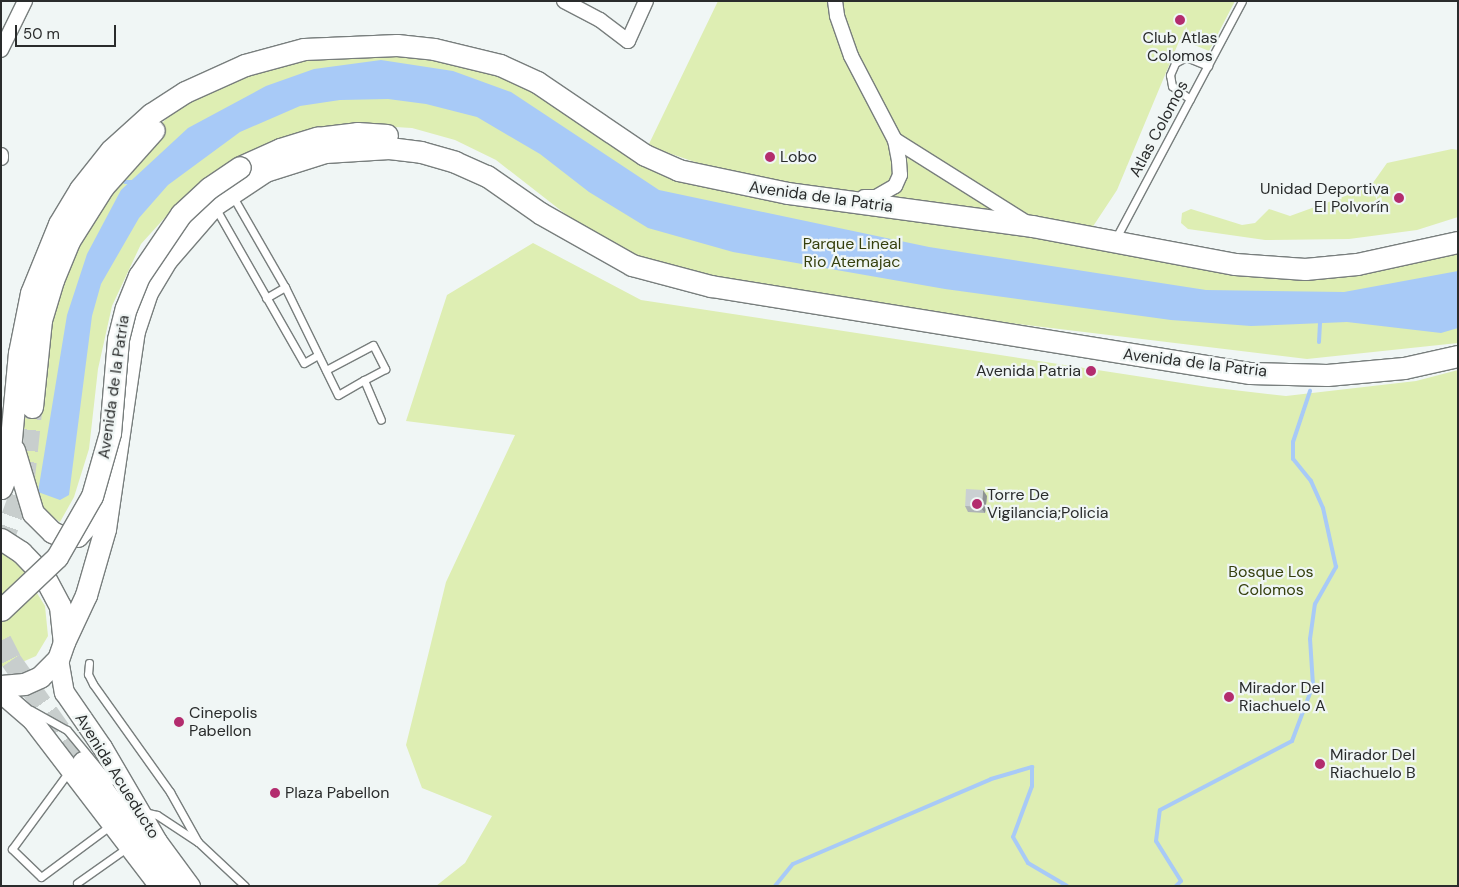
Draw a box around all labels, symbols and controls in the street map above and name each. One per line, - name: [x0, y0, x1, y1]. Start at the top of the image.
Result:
- marker: Club Atlas Colomos: [1174, 14, 1186, 26]
- scale bar: [18, 15, 119, 47]
- text: 50 m: [23, 24, 60, 44]
- place label: Club Atlas Colomos: [1142, 28, 1218, 66]
- street label: Atlas Colomos: [1126, 77, 1192, 181]
- place label: Lobo: [780, 147, 817, 167]
- marker: Lobo: [764, 151, 776, 163]
- street label: Avenida de la Patria: [748, 177, 894, 217]
- place label: Unidad Deportiva El Polvorín: [1260, 179, 1389, 217]
- marker: Unidad Deportiva El Polvorín: [1393, 192, 1405, 204]
- park label: Parque Lineal Rio Atemajac: [803, 234, 901, 272]
- street label: Avenida de la Patria: [94, 314, 134, 460]
- street label: Avenida de la Patria: [1122, 345, 1268, 381]
- place label: Avenida Patria: [976, 361, 1081, 381]
- marker: Avenida Patria: [1085, 365, 1097, 377]
- place label: Torre De Vigilancia;Policia: [987, 485, 1109, 523]
- marker: Torre De Vigilancia;Policia: [971, 498, 983, 510]
- park label: Bosque Los Colomos: [1228, 562, 1314, 600]
- place label: Mirador Del Riachuelo A: [1239, 678, 1326, 716]
- marker: Mirador Del Riachuelo A: [1223, 691, 1235, 703]
- place label: Cinepolis Pabellon: [189, 703, 258, 741]
- street label: Avenida Acueducto: [71, 710, 163, 842]
- marker: Cinepolis Pabellon: [173, 716, 185, 728]
- place label: Mirador Del Riachuelo B: [1330, 745, 1416, 783]
- marker: Mirador Del Riachuelo B: [1314, 758, 1326, 770]
- place label: Plaza Pabellon: [285, 783, 389, 803]
- marker: Plaza Pabellon: [269, 787, 281, 799]

